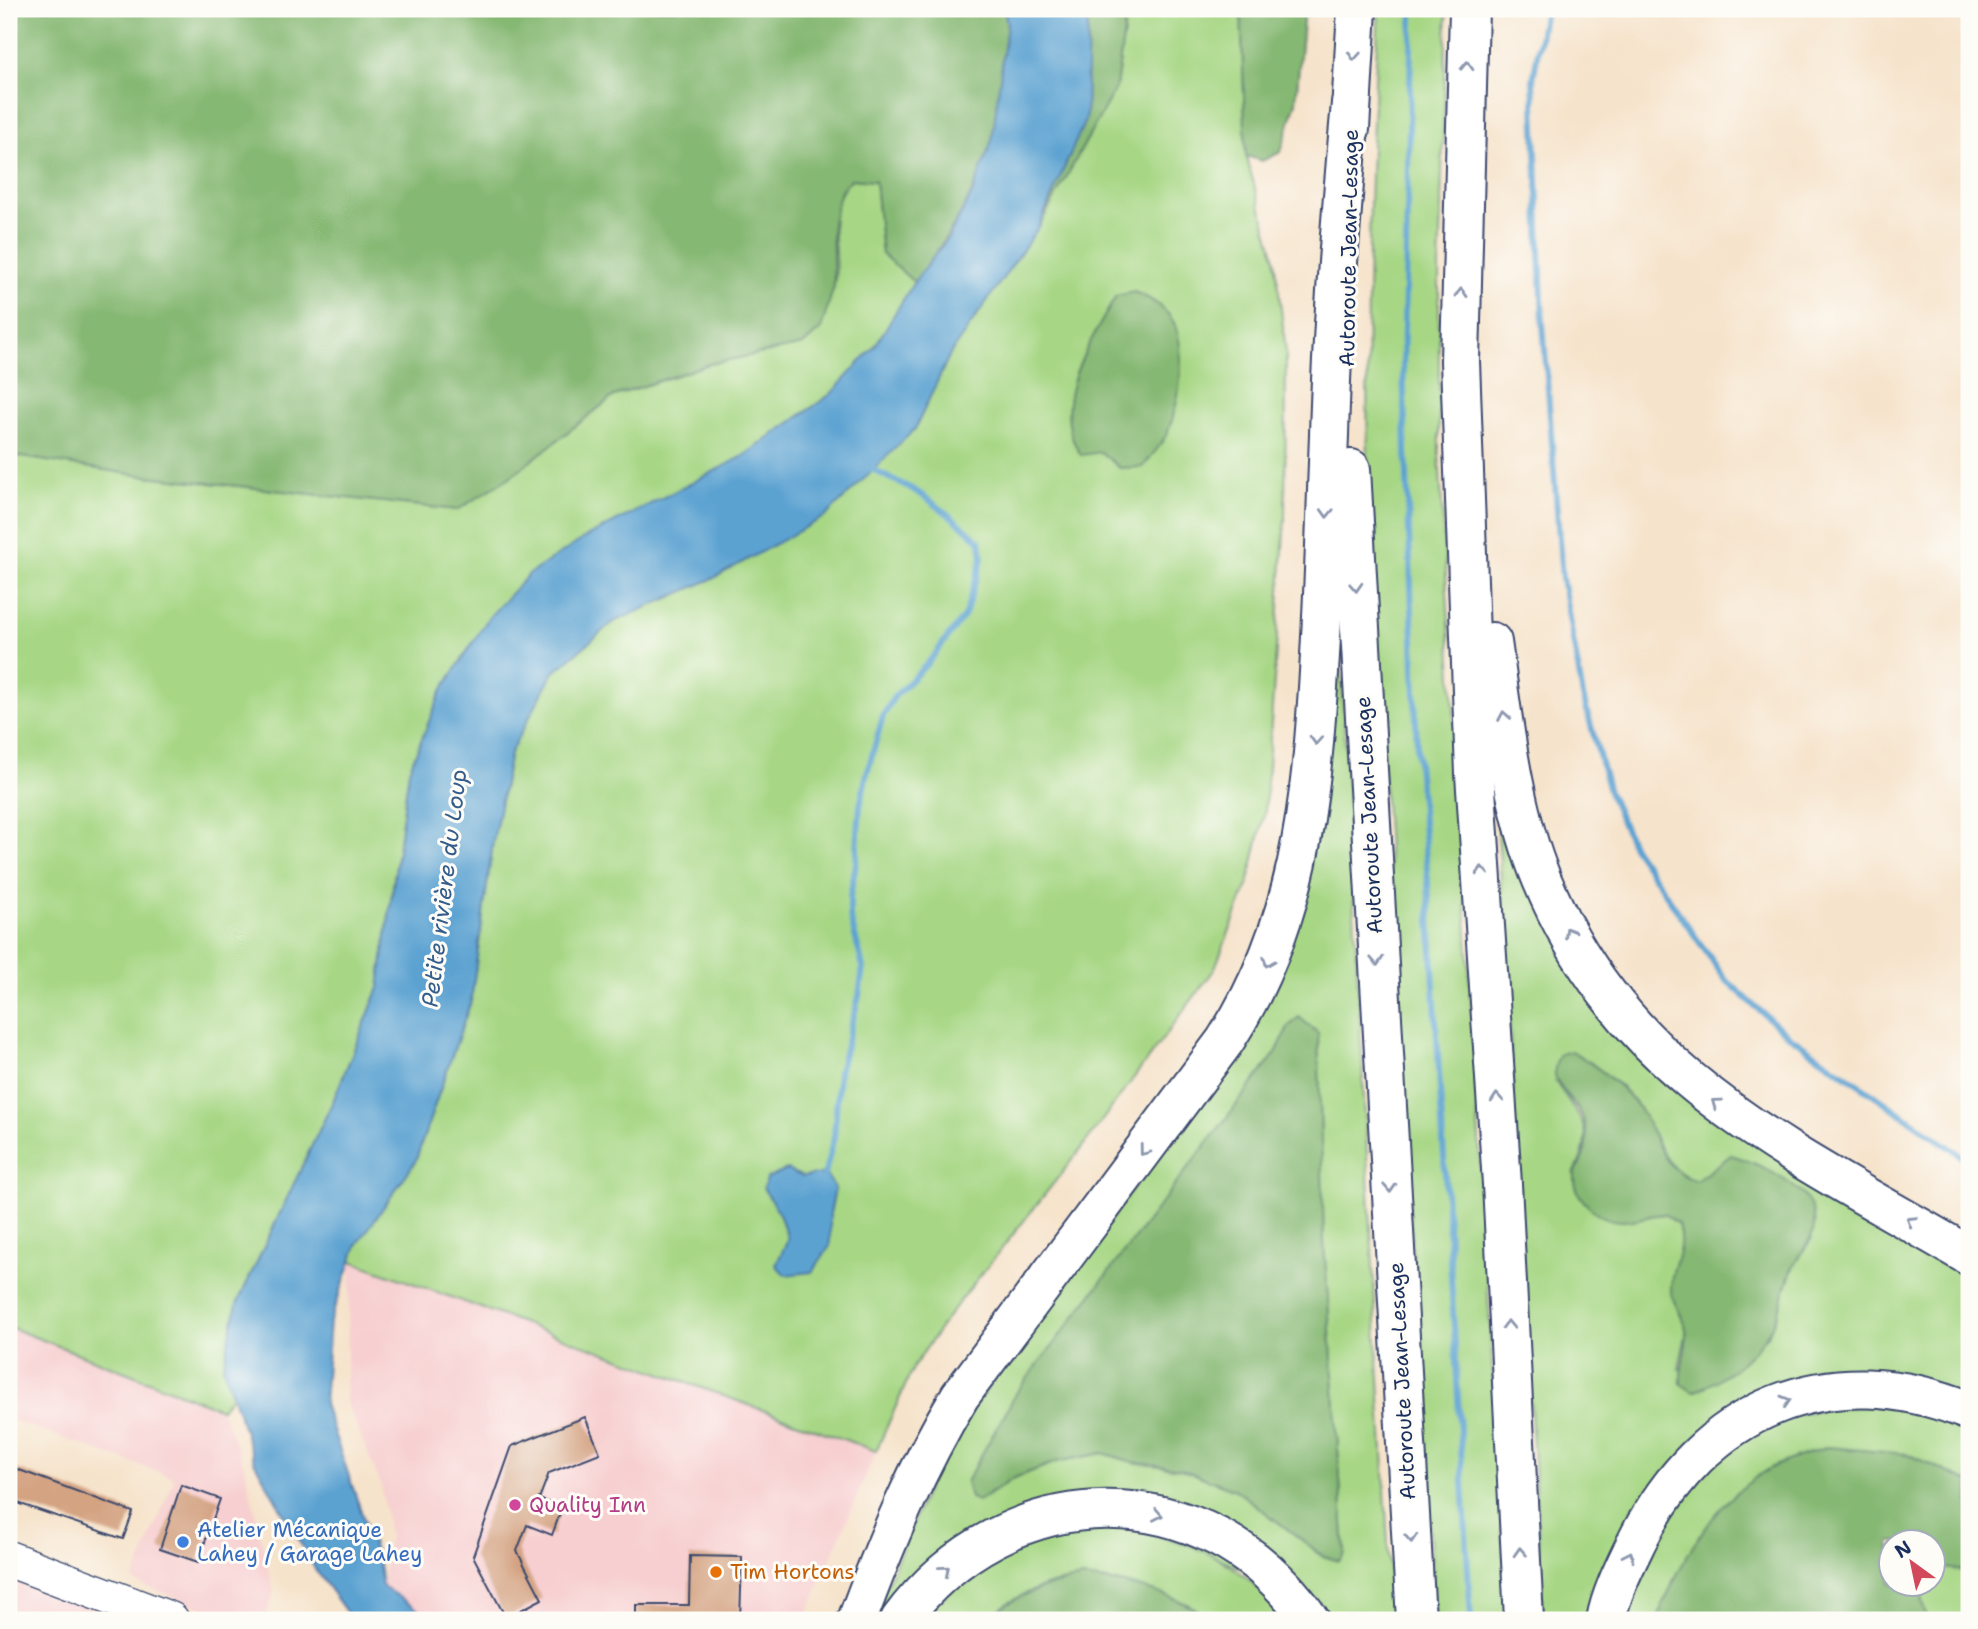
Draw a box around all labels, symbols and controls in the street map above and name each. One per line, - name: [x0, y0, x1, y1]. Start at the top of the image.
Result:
- one-way arrow: [1347, 50, 1362, 61]
- one-way arrow: [1459, 60, 1474, 71]
- street label: Autoroute Jean-Lesage: [1333, 129, 1365, 367]
- one-way arrow: [1453, 287, 1469, 298]
- one-way arrow: [1319, 508, 1334, 519]
- one-way arrow: [1348, 582, 1363, 593]
- street label: Autoroute Jean-Lesage: [1349, 695, 1389, 935]
- one-way arrow: [1497, 710, 1512, 722]
- one-way arrow: [1308, 735, 1323, 746]
- water label: Petite rivière du Loup: [415, 767, 473, 1009]
- one-way arrow: [1475, 865, 1490, 876]
- one-way arrow: [1564, 927, 1577, 940]
- one-way arrow: [1262, 955, 1276, 967]
- one-way arrow: [1369, 956, 1384, 967]
- one-way arrow: [1489, 1092, 1504, 1103]
- one-way arrow: [1711, 1099, 1724, 1112]
- one-way arrow: [1139, 1144, 1152, 1156]
- one-way arrow: [1383, 1183, 1398, 1194]
- one-way arrow: [1905, 1217, 1918, 1230]
- street label: Autoroute Jean-Lesage: [1382, 1261, 1422, 1501]
- one-way arrow: [1501, 1319, 1516, 1330]
- one-way arrow: [1779, 1395, 1791, 1410]
- place label: Quality Inn: [529, 1491, 646, 1519]
- marker: Quality Inn: [507, 1497, 523, 1513]
- one-way arrow: [1152, 1507, 1164, 1522]
- place label: Atelier Mécanique Lahey / Garage Lahey: [197, 1516, 422, 1568]
- north arrow: [1876, 1528, 1946, 1598]
- one-way arrow: [1403, 1532, 1418, 1543]
- marker: Atelier Mécanique Lahey / Garage Lahey: [175, 1534, 191, 1550]
- text: N: [1890, 1535, 1916, 1564]
- one-way arrow: [1513, 1546, 1528, 1557]
- one-way arrow: [1621, 1551, 1635, 1563]
- place label: Tim Hortons: [730, 1558, 855, 1586]
- marker: Tim Hortons: [708, 1564, 724, 1580]
- one-way arrow: [937, 1566, 950, 1578]

